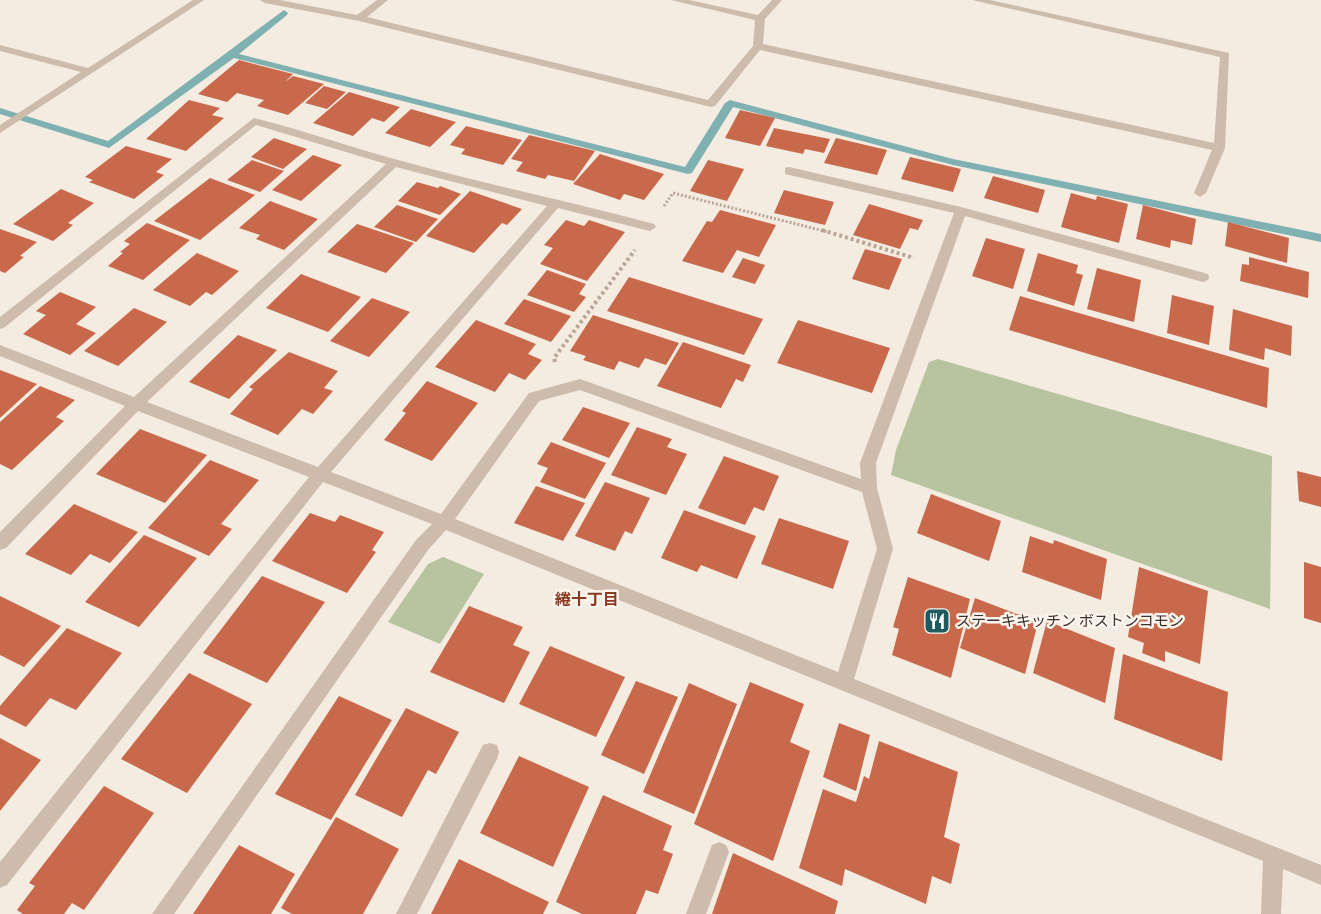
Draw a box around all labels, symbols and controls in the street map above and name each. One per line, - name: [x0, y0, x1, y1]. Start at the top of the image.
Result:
- district label: 綣十丁目: [555, 589, 619, 608]
- restaurant icon: ステーキキッチン ボストンコモン: [922, 606, 952, 636]
- place label: ステーキキッチン ボストンコモン: [956, 611, 1184, 629]

